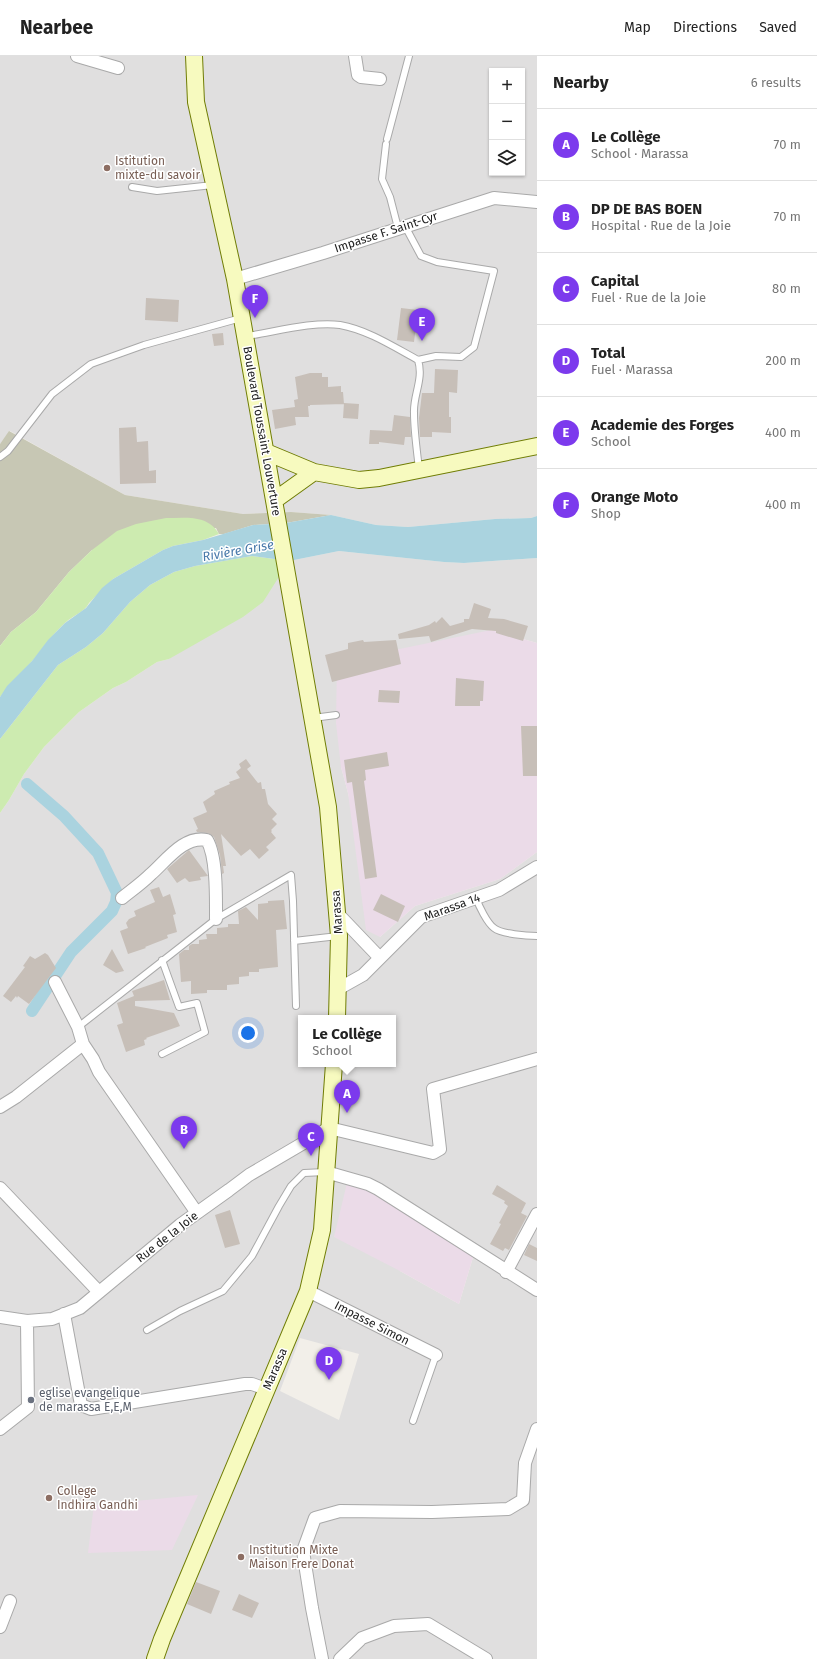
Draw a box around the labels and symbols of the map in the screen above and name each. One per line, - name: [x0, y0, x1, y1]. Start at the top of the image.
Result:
- place label: Istitution mixte-du savoir: [115, 154, 200, 182]
- marker: Istitution mixte-du savoir: [102, 163, 112, 173]
- street label: Impasse F. Saint-Cyr: [333, 209, 440, 255]
- pin: F: [242, 285, 268, 318]
- pin: E: [409, 308, 435, 341]
- street label: Boulevard Toussaint Louverture: [240, 345, 284, 517]
- water label: Rivière Grise: [201, 537, 275, 564]
- street label: Marassa: [328, 890, 346, 934]
- street label: Marassa 14: [422, 890, 483, 924]
- your location: [238, 1023, 258, 1043]
- pin: A: [334, 1080, 360, 1113]
- pin: B: [171, 1116, 197, 1149]
- pin: C: [298, 1123, 324, 1156]
- street label: Rue de la Joie: [133, 1209, 201, 1265]
- street label: Impasse Simon: [332, 1298, 412, 1348]
- street label: Marassa: [260, 1346, 290, 1392]
- pin: D: [316, 1347, 342, 1380]
- place label: eglise evangelique de marassa E,E,M: [39, 1386, 140, 1414]
- marker: eglise evangelique de marassa E,E,M: [26, 1395, 36, 1405]
- place label: College Indhira Gandhi: [57, 1484, 138, 1512]
- marker: College Indhira Gandhi: [44, 1493, 54, 1503]
- place label: Institution Mixte Maison Frere Donat: [249, 1543, 355, 1571]
- marker: Institution Mixte Maison Frere Donat: [236, 1552, 246, 1562]

